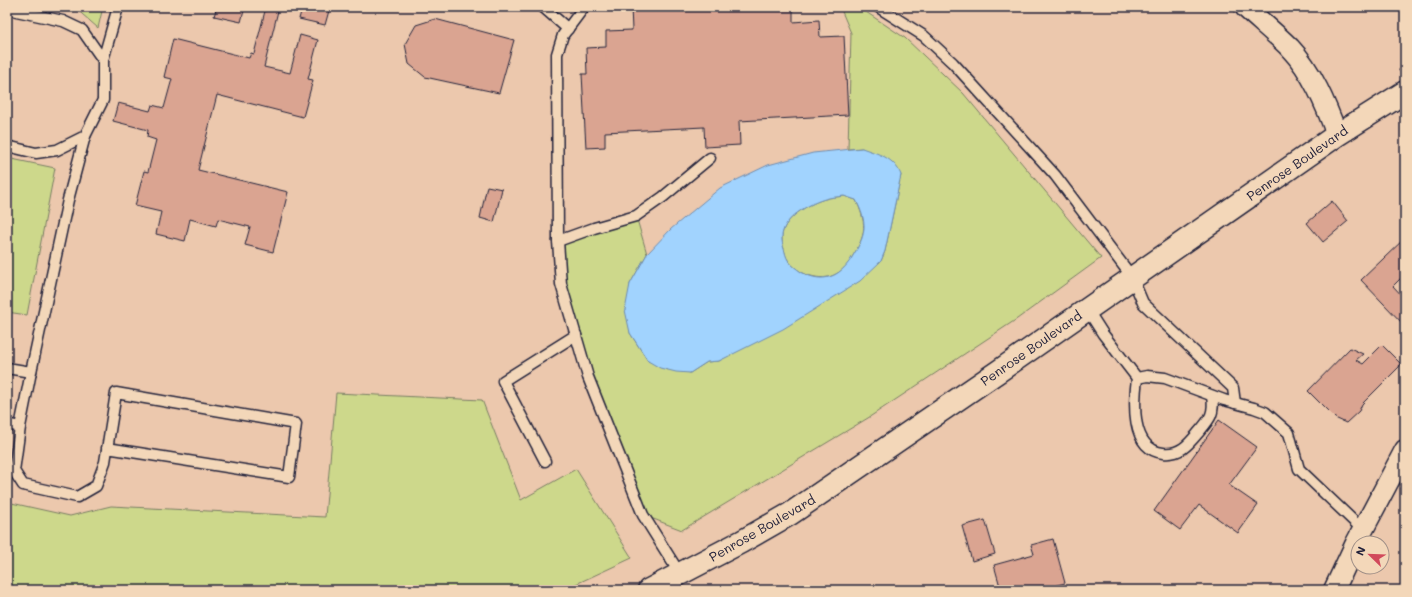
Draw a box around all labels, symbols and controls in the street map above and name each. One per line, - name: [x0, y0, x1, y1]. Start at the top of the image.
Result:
- street label: Penrose Boulevard: [1243, 121, 1351, 204]
- street label: Penrose Boulevard: [977, 306, 1085, 389]
- street label: Penrose Boulevard: [706, 490, 818, 565]
- north arrow: [1350, 535, 1390, 575]
- text: N: [1352, 544, 1369, 558]

